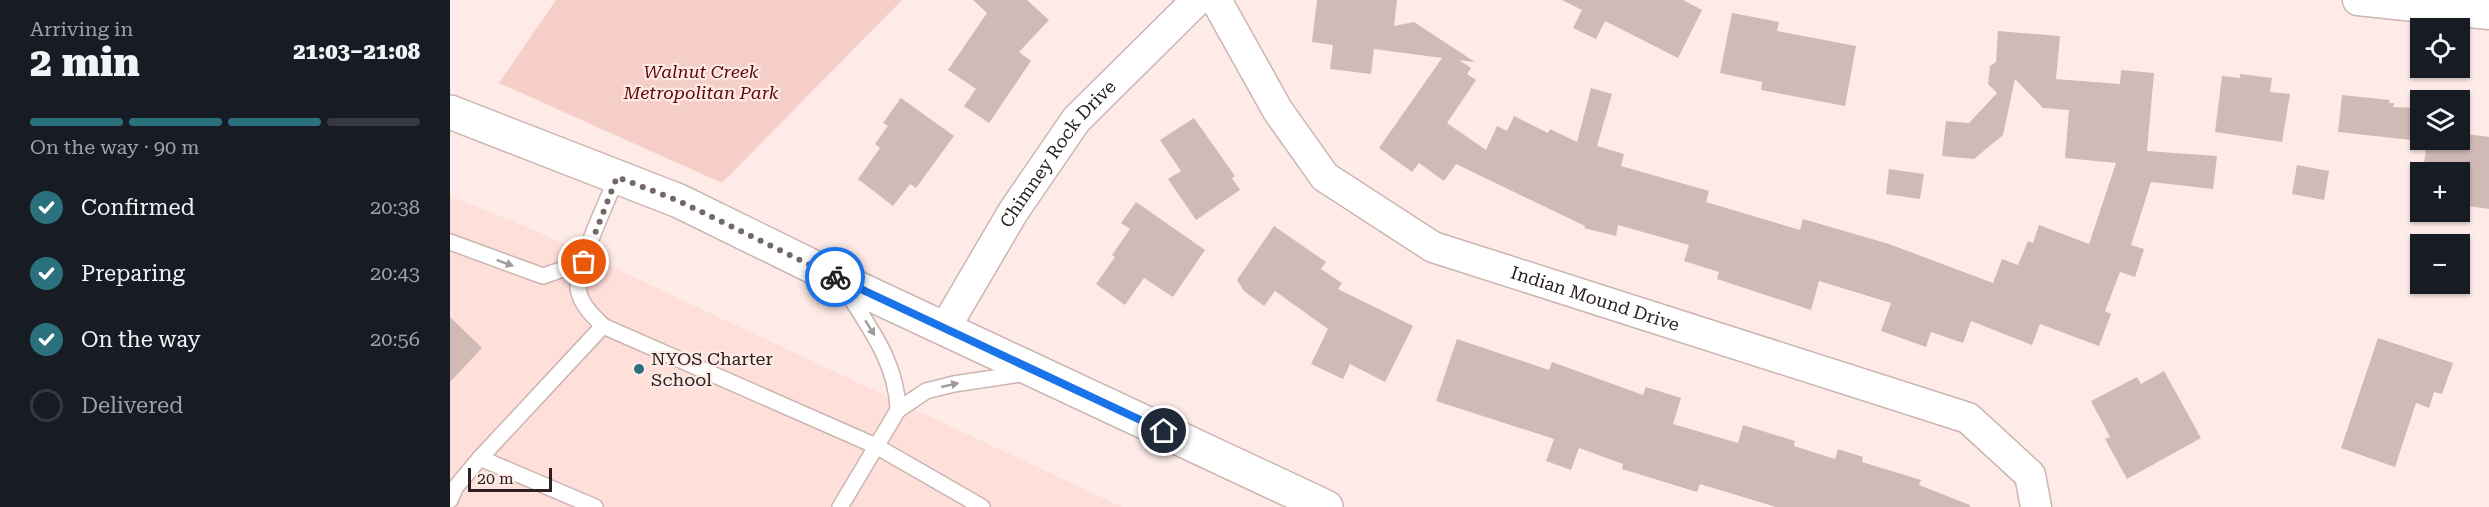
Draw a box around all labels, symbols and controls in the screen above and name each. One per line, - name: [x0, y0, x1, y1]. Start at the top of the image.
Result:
- text: Arriving in: [30, 17, 133, 41]
- map controls: [2410, 18, 2470, 294]
- button: locate: [2410, 18, 2470, 78]
- text: 21:03–21:08: [293, 39, 420, 64]
- text: 2 min: [30, 40, 140, 86]
- park label: Walnut Creek Metropolitan Park: [622, 61, 779, 103]
- street label: Chimney Rock Drive: [995, 76, 1120, 231]
- button: layers: [2410, 90, 2470, 150]
- text: On the way · 90 m: [30, 135, 200, 159]
- button: +: [2410, 162, 2470, 222]
- icon: check: [30, 191, 63, 224]
- text: Confirmed: [81, 195, 195, 220]
- text: 20:38: [370, 195, 420, 219]
- button: −: [2410, 234, 2470, 294]
- pin: [558, 236, 609, 287]
- icon: bag: [567, 245, 600, 278]
- courier: [805, 247, 865, 307]
- icon: check: [30, 257, 63, 290]
- one-way arrow: [496, 259, 514, 269]
- text: Preparing: [81, 261, 185, 286]
- text: 20:43: [370, 261, 420, 285]
- icon: bike: [819, 261, 852, 294]
- street label: Indian Mound Drive: [1508, 262, 1682, 335]
- one-way arrow: [864, 320, 875, 336]
- icon: check: [30, 323, 63, 356]
- text: On the way: [81, 327, 201, 352]
- text: 20:56: [370, 327, 420, 351]
- place label: NYOS Charter School: [651, 348, 773, 390]
- marker: NYOS Charter School: [632, 362, 646, 376]
- one-way arrow: [941, 380, 959, 390]
- text: Delivered: [81, 393, 183, 418]
- pin: [1138, 405, 1189, 456]
- icon: home: [1147, 414, 1180, 447]
- scale bar: [468, 465, 552, 492]
- text: 20 m: [477, 469, 514, 488]

